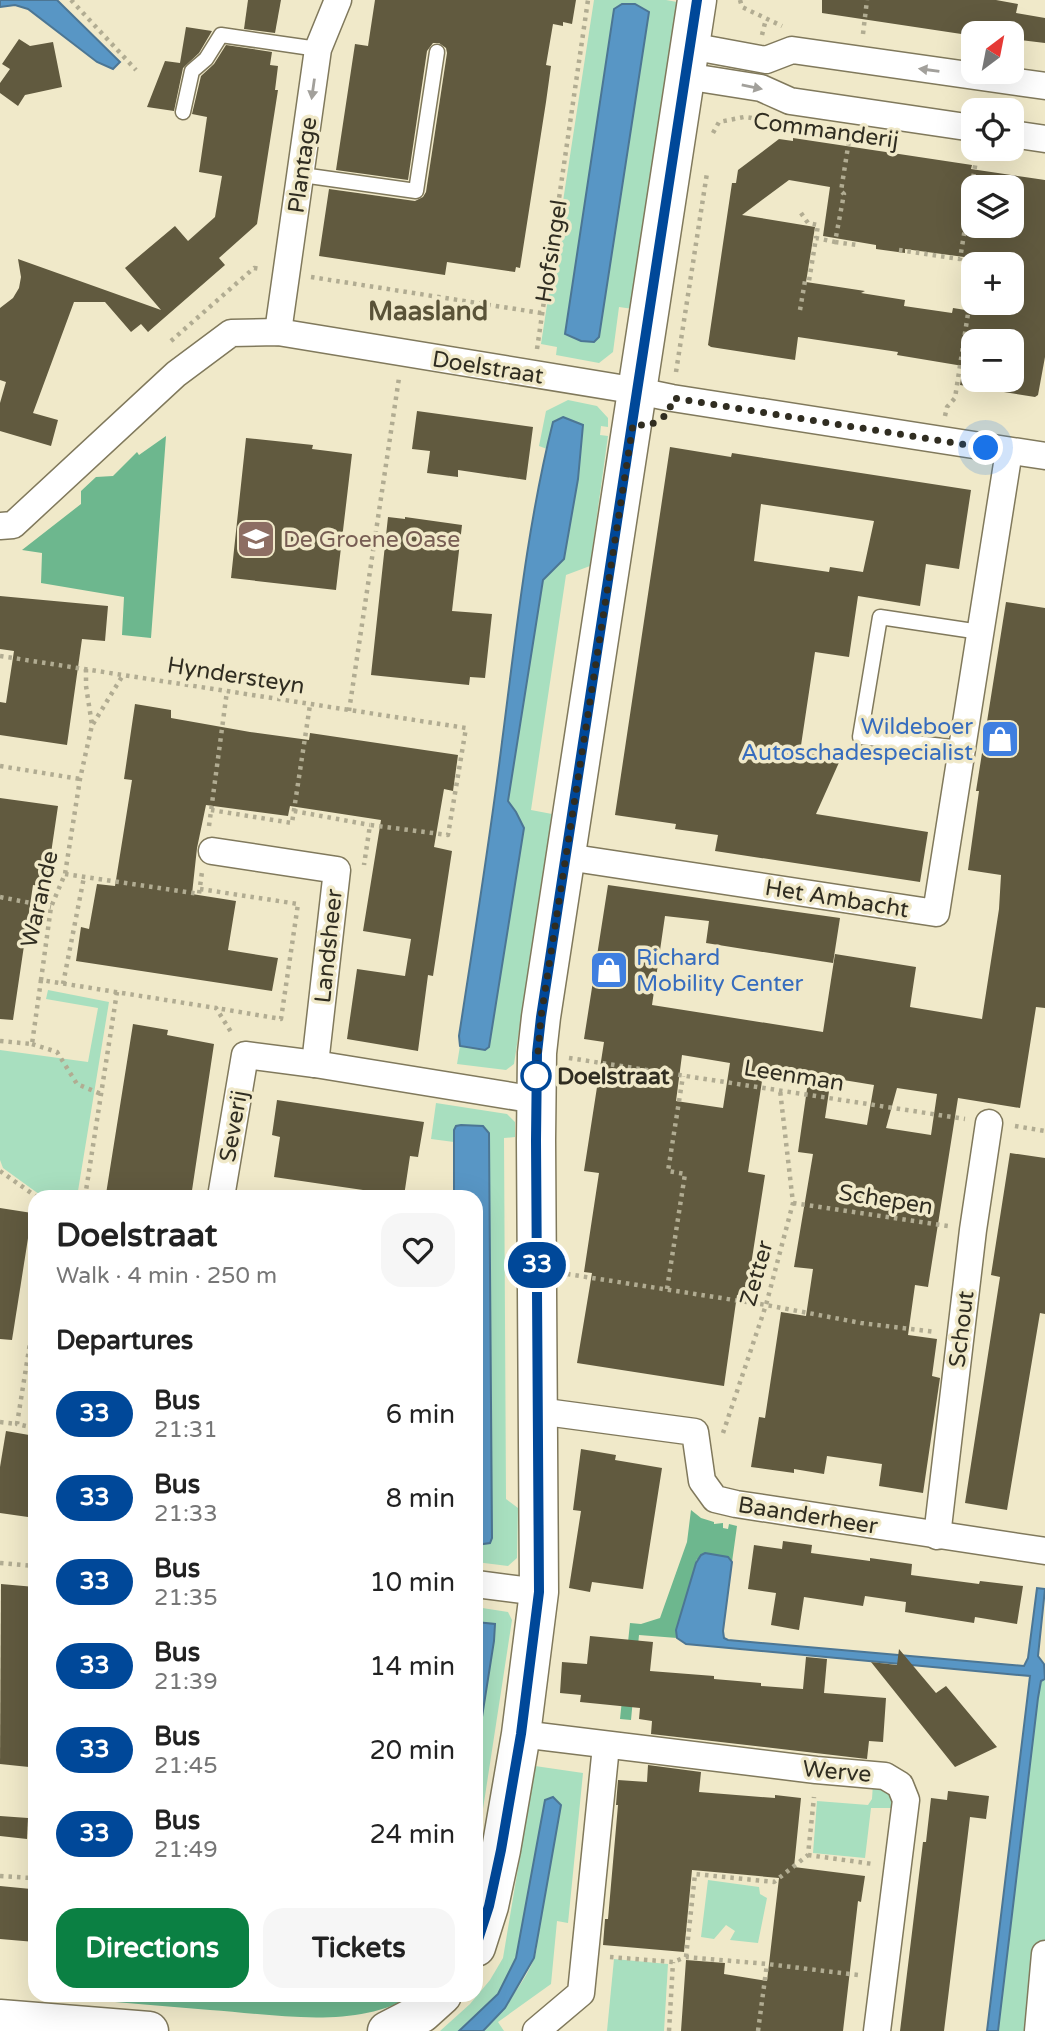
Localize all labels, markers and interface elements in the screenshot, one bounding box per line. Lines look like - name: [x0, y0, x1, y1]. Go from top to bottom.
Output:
- north arrow: [961, 21, 1024, 84]
- map controls: [961, 21, 1024, 392]
- one-way arrow: [918, 64, 940, 75]
- one-way arrow: [308, 78, 319, 100]
- one-way arrow: [741, 82, 763, 93]
- button: locate: [961, 98, 1024, 161]
- street label: Commanderij: [751, 107, 900, 155]
- street label: Plantage: [282, 115, 324, 215]
- button: layers: [961, 175, 1024, 238]
- street label: Hofsingel: [530, 198, 574, 305]
- button: +: [961, 252, 1024, 315]
- district label: Maasland: [368, 296, 488, 327]
- button: −: [961, 329, 1024, 392]
- street label: Doelstraat: [430, 345, 546, 391]
- your location: [968, 430, 1003, 465]
- school or university icon: De Groene Oase: [235, 518, 277, 560]
- place label: De Groene Oase: [283, 526, 460, 554]
- street label: Hyndersteyn: [165, 651, 307, 701]
- place label: Wildeboer Autoschadespecialist: [741, 713, 973, 767]
- shop icon: Wildeboer Autoschadespecialist: [979, 718, 1021, 760]
- street label: Warande: [15, 848, 65, 950]
- street label: Het Ambacht: [763, 874, 911, 924]
- street label: Landsheer: [309, 887, 349, 1005]
- place label: Richard Mobility Center: [636, 944, 804, 998]
- shop icon: Richard Mobility Center: [588, 949, 630, 991]
- street label: Leenman: [742, 1054, 846, 1098]
- marker: Doelstraat: [521, 1061, 551, 1091]
- place label: Doelstraat: [557, 1063, 670, 1091]
- street label: Severij: [214, 1088, 254, 1164]
- street label: Schepen: [837, 1179, 935, 1221]
- button: heart: [381, 1213, 455, 1287]
- text: Doelstraat: [56, 1216, 217, 1255]
- street label: Zetter: [734, 1237, 780, 1309]
- line badge: 33: [505, 1242, 568, 1288]
- text: 33: [522, 1250, 552, 1279]
- text: Walk · 4 min · 250 m: [56, 1262, 277, 1290]
- street label: Schout: [943, 1289, 981, 1369]
- text: Departures: [56, 1325, 193, 1356]
- text: Bus: [154, 1385, 200, 1416]
- text: 33: [79, 1399, 110, 1428]
- text: 6 min: [386, 1399, 455, 1430]
- text: 21:31: [154, 1416, 218, 1444]
- text: Bus: [154, 1469, 200, 1500]
- text: 33: [79, 1483, 110, 1512]
- text: 8 min: [386, 1483, 455, 1514]
- street label: Baanderheer: [736, 1491, 880, 1541]
- text: 21:33: [154, 1500, 218, 1528]
- text: Bus: [154, 1553, 200, 1584]
- text: 33: [79, 1567, 110, 1596]
- text: 10 min: [369, 1567, 455, 1598]
- text: 21:35: [154, 1584, 218, 1612]
- text: Bus: [154, 1637, 200, 1668]
- text: 33: [79, 1651, 110, 1680]
- text: 14 min: [369, 1651, 455, 1682]
- text: 21:39: [154, 1668, 218, 1696]
- text: Bus: [154, 1721, 200, 1752]
- text: 33: [79, 1735, 110, 1764]
- text: 20 min: [369, 1735, 455, 1766]
- text: 21:45: [154, 1752, 218, 1780]
- street label: Werve: [801, 1755, 873, 1789]
- text: Bus: [154, 1805, 200, 1836]
- text: 33: [79, 1819, 110, 1848]
- text: 24 min: [369, 1819, 455, 1850]
- text: 21:49: [154, 1836, 218, 1864]
- button: Directions: [56, 1908, 249, 1988]
- button: Tickets: [263, 1908, 455, 1988]

